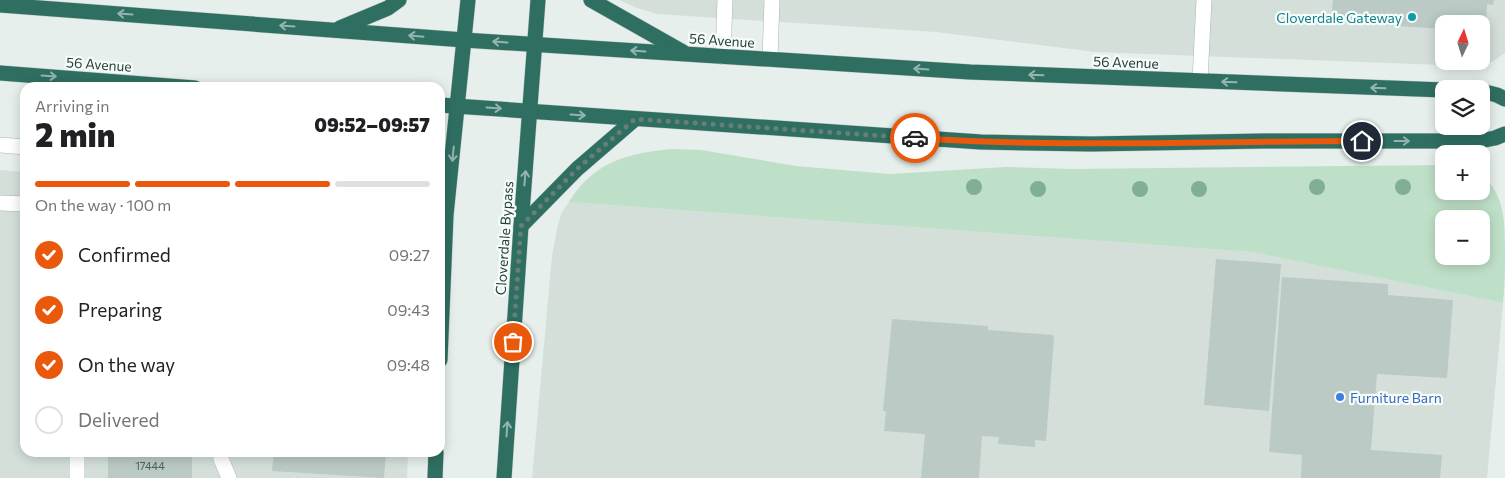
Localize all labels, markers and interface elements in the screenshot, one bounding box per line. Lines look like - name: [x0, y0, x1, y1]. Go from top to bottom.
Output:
- one-way arrow: [117, 9, 133, 19]
- place label: Cloverdale Gateway: [1276, 9, 1402, 26]
- marker: Cloverdale Gateway: [1406, 11, 1418, 23]
- north arrow: [1435, 15, 1490, 70]
- map controls: [1435, 15, 1490, 265]
- one-way arrow: [279, 21, 295, 30]
- street label: 56 Avenue: [689, 29, 755, 51]
- one-way arrow: [408, 31, 424, 41]
- one-way arrow: [492, 38, 508, 47]
- one-way arrow: [630, 46, 646, 55]
- street label: 56 Avenue: [1093, 52, 1159, 72]
- street label: 56 Avenue: [66, 53, 132, 75]
- one-way arrow: [914, 64, 930, 73]
- one-way arrow: [1028, 70, 1044, 79]
- one-way arrow: [40, 72, 56, 81]
- one-way arrow: [1221, 78, 1237, 87]
- button: layers: [1435, 80, 1490, 135]
- one-way arrow: [1370, 83, 1386, 92]
- text: Arriving in: [35, 96, 109, 115]
- one-way arrow: [485, 104, 501, 113]
- one-way arrow: [570, 110, 586, 119]
- text: 09:52–09:57: [314, 113, 430, 136]
- courier: [890, 113, 940, 163]
- text: 2 min: [35, 114, 115, 154]
- pin: [1341, 120, 1383, 162]
- icon: car: [901, 124, 929, 152]
- icon: home: [1348, 127, 1376, 155]
- one-way arrow: [1394, 136, 1410, 146]
- button: +: [1435, 145, 1490, 200]
- one-way arrow: [448, 146, 458, 162]
- one-way arrow: [520, 170, 530, 186]
- street label: Cloverdale Bypass: [492, 180, 516, 296]
- text: On the way · 100 m: [35, 195, 171, 214]
- button: −: [1435, 210, 1490, 265]
- icon: check: [35, 241, 63, 269]
- text: Confirmed: [78, 243, 171, 266]
- text: 09:27: [389, 245, 430, 264]
- icon: check: [35, 296, 63, 324]
- text: Preparing: [78, 298, 162, 321]
- text: 09:43: [387, 300, 430, 319]
- pin: [492, 321, 534, 363]
- icon: bag: [499, 328, 527, 356]
- icon: check: [35, 351, 63, 379]
- text: On the way: [78, 353, 175, 376]
- text: 09:48: [387, 355, 430, 374]
- place label: Furniture Barn: [1350, 389, 1442, 406]
- marker: Furniture Barn: [1334, 391, 1346, 403]
- text: Delivered: [78, 408, 159, 431]
- one-way arrow: [503, 422, 512, 438]
- house number: 17444: [135, 459, 165, 472]

